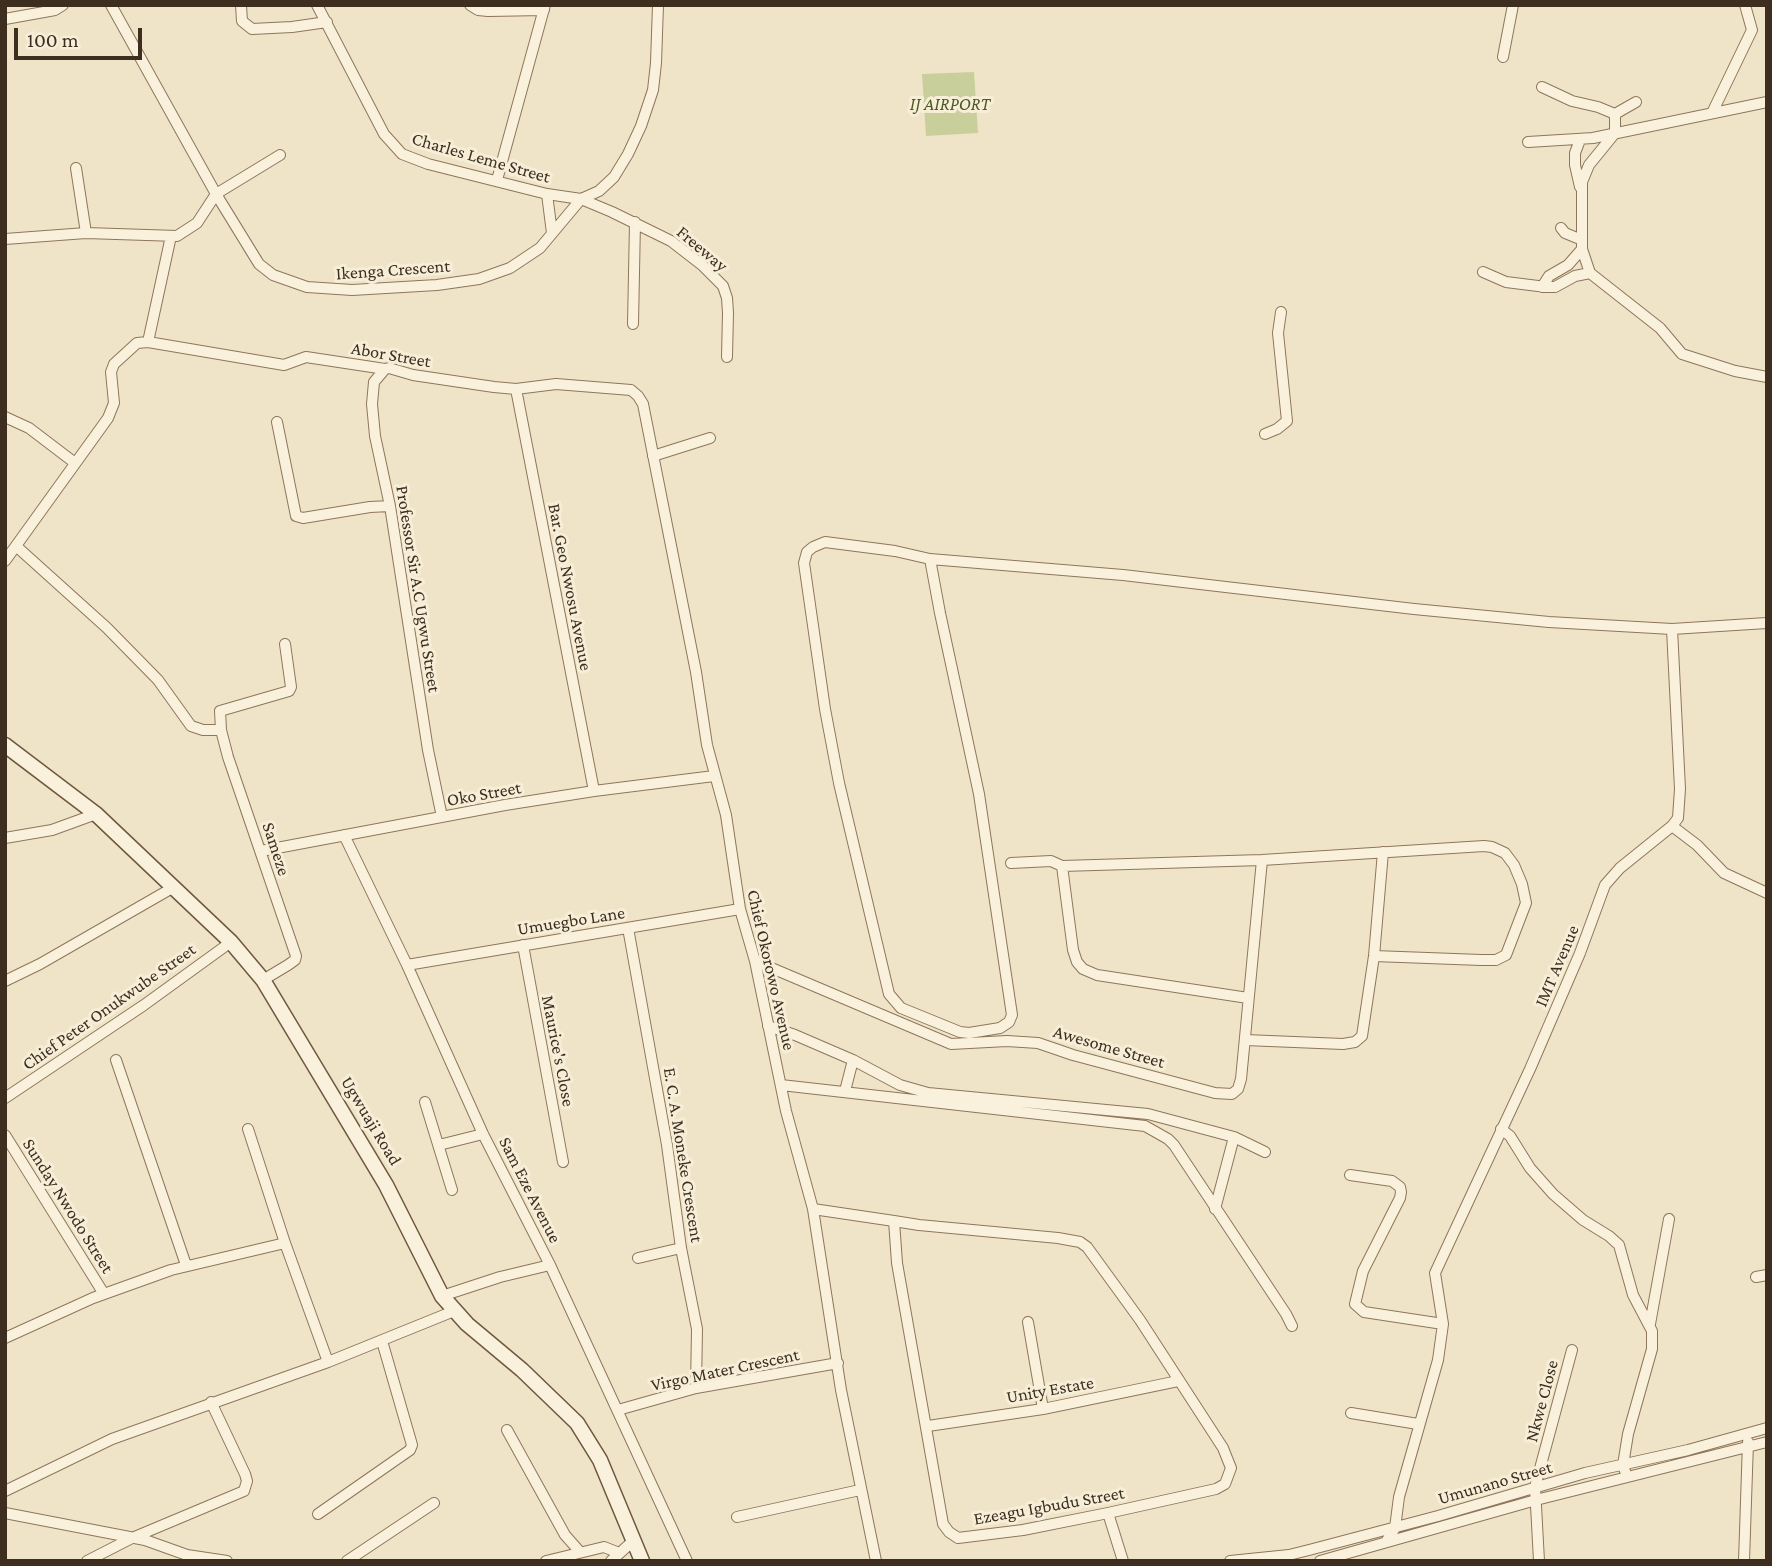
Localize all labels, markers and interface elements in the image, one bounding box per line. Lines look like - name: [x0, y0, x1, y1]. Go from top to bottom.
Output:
- scale bar: [18, 14, 145, 58]
- text: 100 m: [27, 28, 79, 52]
- park label: IJ AIRPORT: [910, 93, 990, 115]
- street label: Charles Leme Street: [409, 128, 553, 188]
- street label: Freeway: [672, 221, 732, 277]
- street label: Ikenga Crescent: [335, 255, 451, 285]
- street label: Abor Street: [350, 337, 432, 373]
- street label: Professor Sir A.C Ugwu Street: [391, 484, 445, 694]
- street label: Bar. Geo Nwosu Avenue: [543, 502, 597, 672]
- street label: Oko Street: [445, 777, 523, 811]
- street label: Sameze: [257, 820, 295, 878]
- street label: Chief Okorowo Avenue: [742, 887, 800, 1053]
- street label: Umuegbo Lane: [516, 902, 626, 940]
- street label: IMT Avenue: [1530, 922, 1584, 1010]
- street label: Chief Peter Onukwube Street: [18, 939, 200, 1075]
- street label: Maurice's Close: [537, 993, 579, 1109]
- street label: Awesome Street: [1051, 1021, 1167, 1073]
- street label: E. C. A. Moneke Crescent: [658, 1066, 708, 1244]
- street label: Ugwuaji Road: [336, 1073, 406, 1169]
- street label: Sam Eze Avenue: [494, 1133, 566, 1247]
- street label: Sunday Nwodo Street: [18, 1135, 118, 1277]
- street label: Virgo Mater Crescent: [649, 1344, 801, 1396]
- street label: Nkwe Close: [1521, 1358, 1563, 1444]
- street label: Unity Estate: [1005, 1372, 1095, 1408]
- street label: Umunano Street: [1435, 1456, 1555, 1510]
- street label: Ezeagu Igbudu Street: [972, 1482, 1126, 1530]

